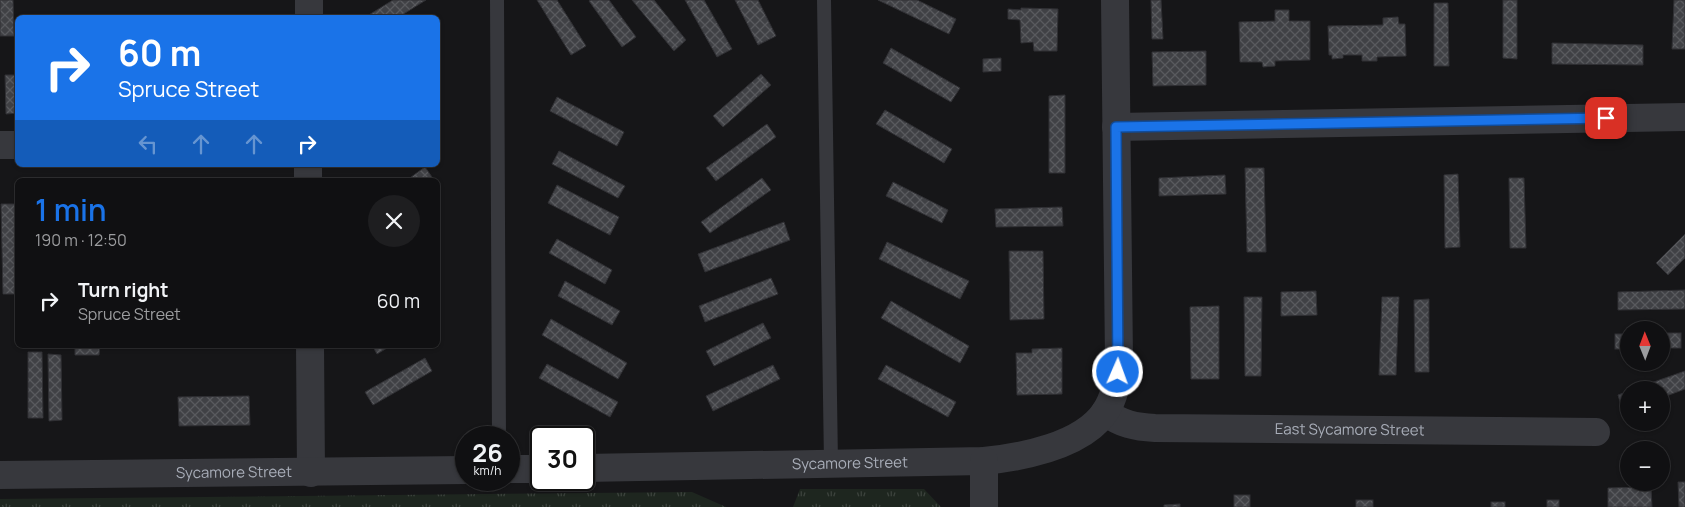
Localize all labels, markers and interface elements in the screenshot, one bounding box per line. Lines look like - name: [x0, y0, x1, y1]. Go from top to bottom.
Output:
- text: 60 m: [118, 29, 201, 77]
- icon: right: [35, 35, 100, 100]
- text: Spruce Street: [118, 74, 259, 104]
- pin: [1585, 97, 1627, 139]
- icon: arrive: [1592, 104, 1620, 132]
- icon: left: [134, 130, 162, 158]
- icon: ahead: [187, 130, 215, 158]
- icon: ahead: [240, 130, 268, 158]
- icon: right: [293, 130, 321, 158]
- text: 1 min: [35, 189, 107, 230]
- button: close: [368, 195, 420, 247]
- text: 190 m · 12:50: [35, 229, 127, 251]
- text: Turn right: [78, 277, 168, 303]
- icon: right: [35, 287, 63, 315]
- text: 60 m: [377, 288, 420, 314]
- text: Spruce Street: [78, 303, 181, 325]
- north arrow: [1620, 321, 1670, 371]
- map controls: [1620, 321, 1670, 491]
- position arrow: [1091, 345, 1143, 397]
- button: +: [1620, 381, 1670, 431]
- street label: East Sycamore Street: [1275, 418, 1425, 440]
- speed limit sign: 30: [530, 426, 595, 491]
- text: 26: [472, 435, 503, 470]
- button: −: [1620, 441, 1670, 491]
- street label: Sycamore Street: [792, 451, 908, 474]
- street label: Sycamore Street: [176, 461, 292, 483]
- text: km/h: [474, 462, 501, 479]

